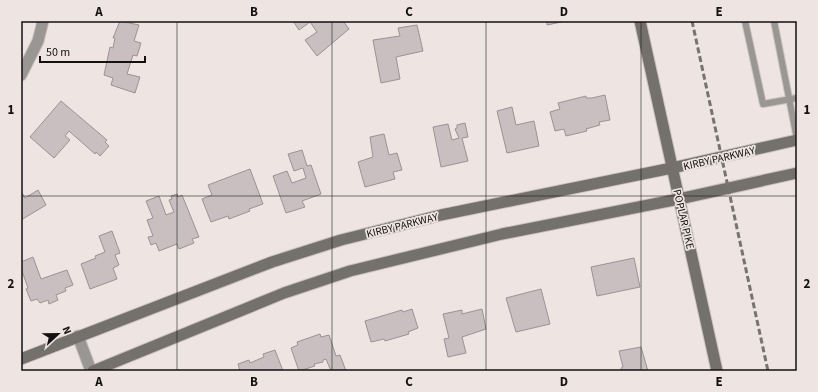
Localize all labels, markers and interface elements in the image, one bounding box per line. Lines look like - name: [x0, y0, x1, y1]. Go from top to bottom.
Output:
- text: A: [94, 3, 103, 21]
- text: B: [250, 3, 258, 21]
- text: C: [405, 3, 413, 21]
- text: D: [560, 3, 568, 21]
- text: E: [715, 3, 723, 21]
- scale bar: [40, 38, 145, 64]
- text: 50 m: [46, 44, 70, 61]
- text: 1: [8, 101, 15, 119]
- text: 1: [804, 101, 811, 119]
- street label: KIRBY PARKWAY: [682, 143, 757, 174]
- street label: POPLAR PIKE: [669, 188, 698, 251]
- street label: KIRBY PARKWAY: [365, 209, 440, 242]
- text: 2: [8, 275, 15, 293]
- text: 2: [804, 275, 811, 293]
- north arrow: [38, 314, 78, 354]
- text: N: [58, 324, 75, 337]
- text: A: [94, 373, 103, 391]
- text: B: [250, 373, 258, 391]
- text: C: [405, 373, 413, 391]
- text: D: [560, 373, 568, 391]
- text: E: [715, 373, 723, 391]

